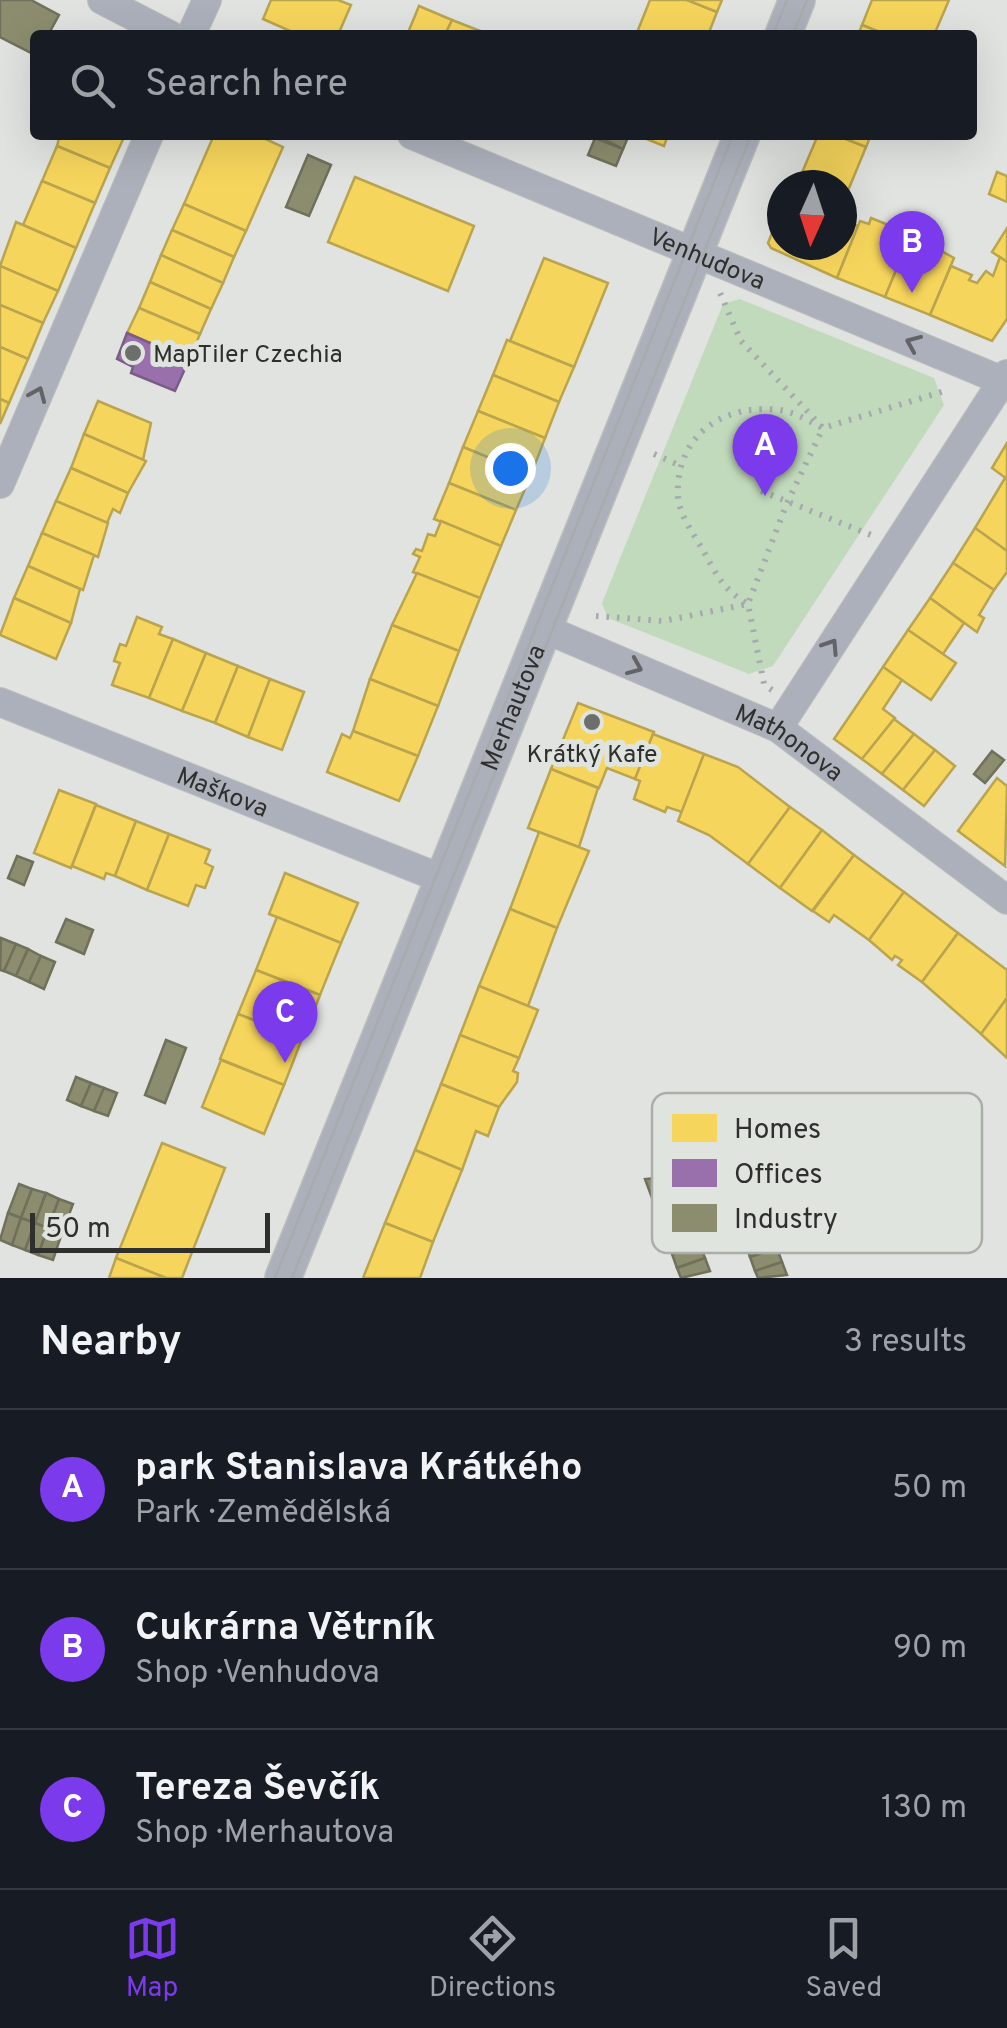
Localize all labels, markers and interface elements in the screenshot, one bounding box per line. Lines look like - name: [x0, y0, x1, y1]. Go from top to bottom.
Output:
- search box: [30, 30, 977, 140]
- icon: search: [65, 58, 120, 113]
- text: Search here: [145, 61, 348, 110]
- north arrow: [767, 170, 857, 260]
- pin: B: [880, 210, 944, 293]
- street label: Venhudova: [643, 222, 769, 299]
- one-way arrow: [905, 335, 923, 355]
- place label: MapTiler Czechia: [153, 340, 343, 372]
- marker: MapTiler Czechia: [122, 342, 144, 364]
- one-way arrow: [26, 386, 46, 404]
- pin: A: [732, 414, 798, 496]
- your location: [485, 443, 536, 494]
- one-way arrow: [818, 638, 837, 656]
- street label: Merhautova: [475, 641, 555, 776]
- one-way arrow: [625, 655, 643, 675]
- street label: Mathonova: [729, 699, 848, 790]
- marker: Krátký Kafe: [581, 711, 603, 733]
- place label: Krátký Kafe: [527, 740, 657, 772]
- street label: Maškova: [171, 761, 272, 827]
- pin: C: [252, 980, 318, 1063]
- legend: [652, 1093, 982, 1253]
- text: Homes: [734, 1113, 821, 1149]
- text: Offices: [734, 1158, 823, 1194]
- text: Industry: [734, 1203, 838, 1239]
- scale bar: [30, 1208, 270, 1252]
- text: 50 m: [45, 1212, 111, 1248]
- text: Nearby: [40, 1317, 182, 1370]
- text: 3 results: [844, 1323, 967, 1363]
- text: park Stanislava Krátkého: [135, 1445, 583, 1494]
- text: A: [61, 1469, 84, 1509]
- text: 50 m: [892, 1469, 967, 1509]
- text: Park · Zemědělská: [135, 1494, 391, 1534]
- text: Cukrárna Větrník: [135, 1605, 435, 1654]
- text: B: [61, 1629, 84, 1669]
- text: 90 m: [893, 1629, 967, 1669]
- text: Shop · Venhudova: [135, 1654, 380, 1694]
- text: Tereza Ševčík: [135, 1765, 380, 1814]
- text: C: [62, 1789, 83, 1829]
- text: 130 m: [881, 1789, 967, 1829]
- text: Shop · Merhautova: [135, 1814, 394, 1854]
- tab: Map: [125, 1911, 180, 2007]
- tab: Directions: [429, 1911, 556, 2007]
- tab: Saved: [805, 1911, 882, 2007]

